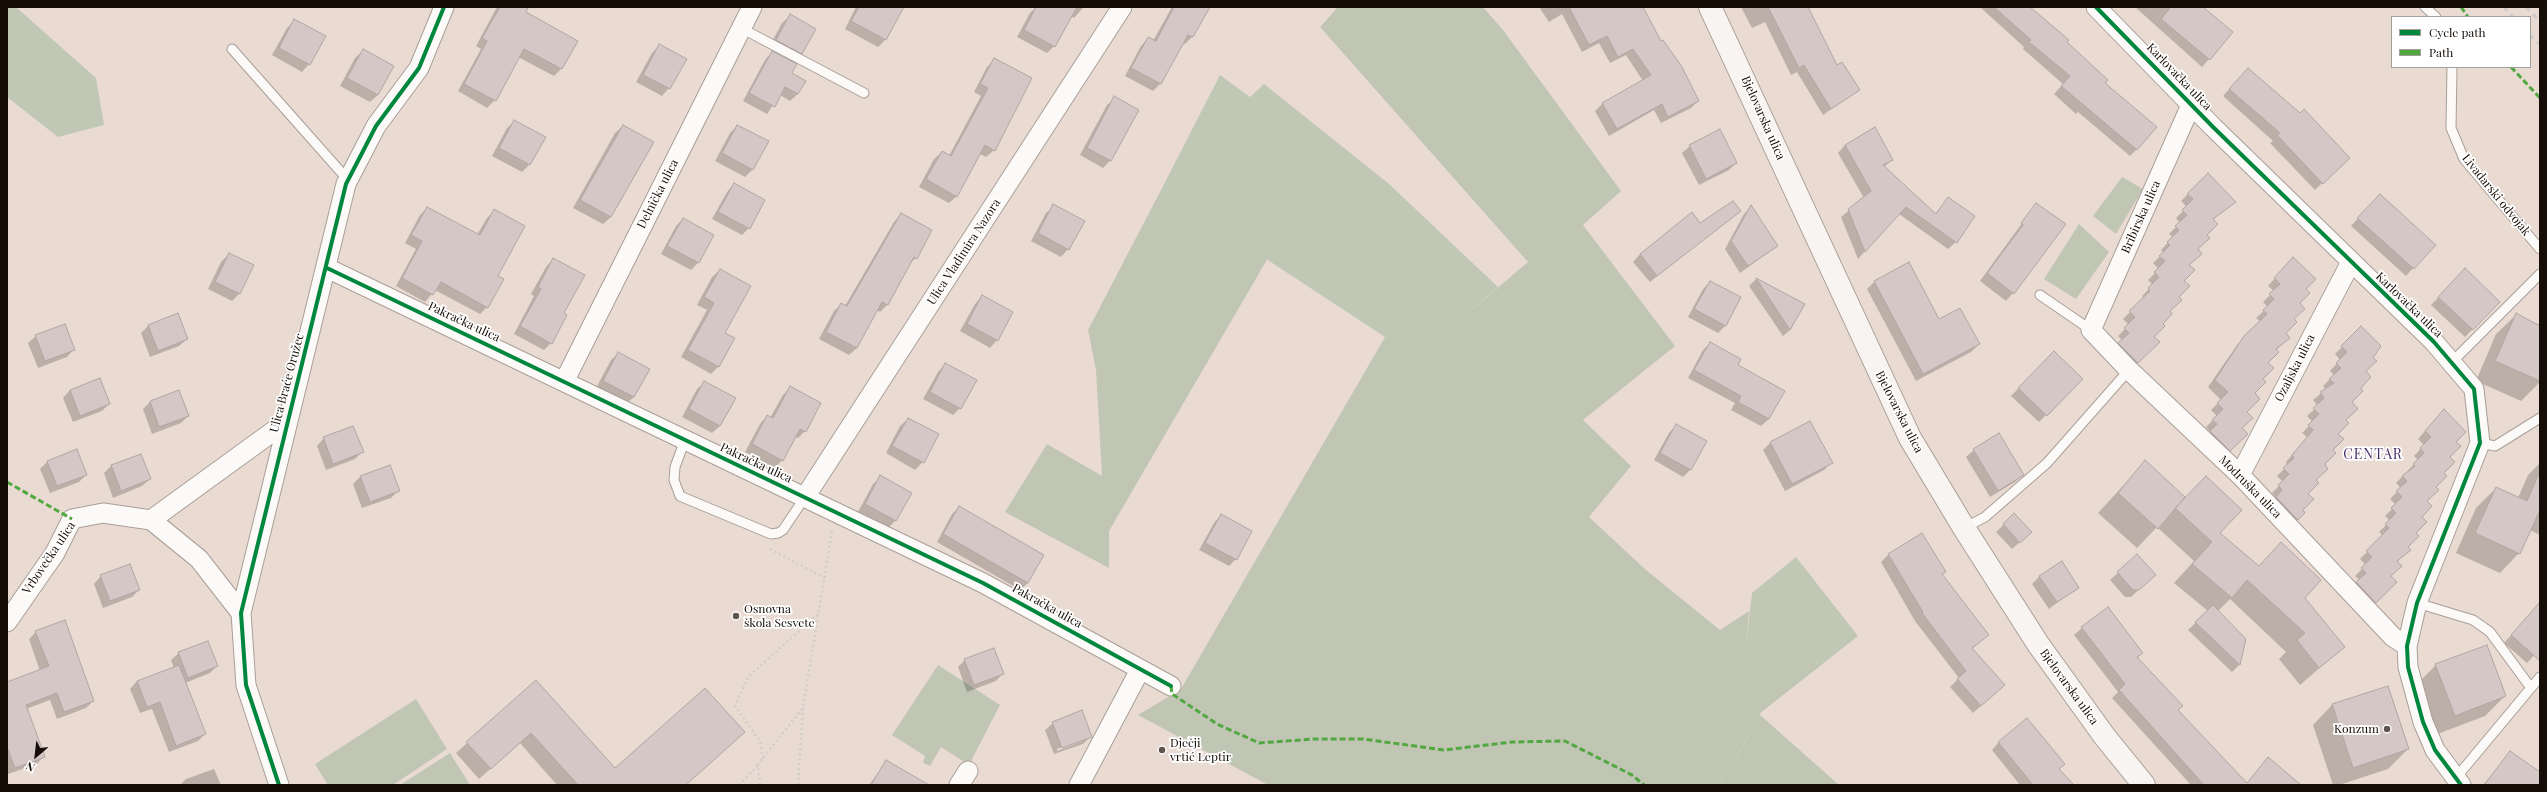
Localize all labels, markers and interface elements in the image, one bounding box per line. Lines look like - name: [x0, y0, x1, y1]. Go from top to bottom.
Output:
- legend: [2391, 16, 2531, 68]
- text: Cycle path: [2429, 24, 2486, 40]
- street label: Karlovačka ulica: [2143, 41, 2215, 113]
- text: Path: [2429, 44, 2453, 60]
- street label: Bjelovarska ulica: [1738, 74, 1788, 162]
- street label: Livadarski odvojak: [2459, 151, 2533, 239]
- street label: Delnička ulica: [634, 157, 682, 231]
- street label: Bribirska ulica: [2118, 178, 2164, 256]
- street label: Ulica Vladimira Nazora: [924, 196, 1004, 308]
- street label: Karlovačka ulica: [2373, 269, 2445, 341]
- street label: Pakračka ulica: [426, 299, 502, 345]
- street label: Ulica Braće Oružec: [267, 332, 307, 434]
- street label: Ozaljska ulica: [2272, 332, 2318, 404]
- street label: Bjelovarska ulica: [1872, 369, 1926, 455]
- street label: Pakračka ulica: [718, 440, 794, 486]
- district label: CENTAR: [2343, 447, 2403, 463]
- street label: Modruška ulica: [2216, 453, 2284, 521]
- street label: Vrbovečka ulica: [19, 519, 79, 597]
- street label: Pakračka ulica: [1009, 581, 1085, 631]
- place label: Osnovna škola Sesvete: [744, 602, 815, 630]
- marker: Osnovna škola Sesvete: [731, 611, 741, 621]
- street label: Bjelovarska ulica: [2037, 646, 2101, 728]
- place label: Konzum: [2334, 722, 2379, 736]
- marker: Konzum: [2382, 724, 2392, 734]
- north arrow: [16, 736, 56, 776]
- place label: Dječji vrtić Leptir: [1170, 736, 1231, 764]
- marker: Dječji vrtić Leptir: [1157, 745, 1167, 755]
- text: N: [23, 759, 37, 776]

